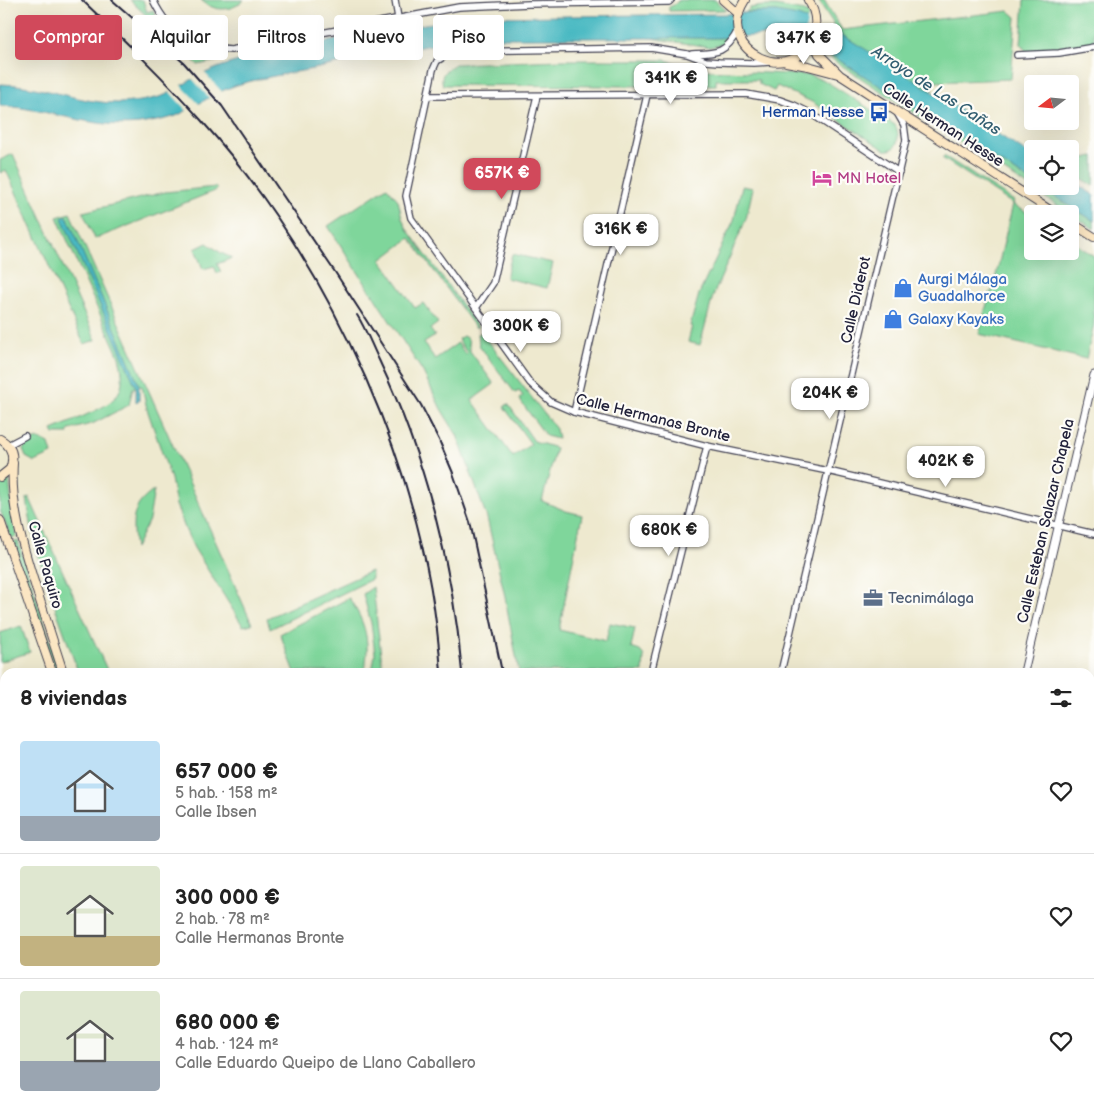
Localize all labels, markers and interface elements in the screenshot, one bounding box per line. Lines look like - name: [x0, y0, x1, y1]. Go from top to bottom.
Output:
- chip: Comprar: [15, 15, 122, 60]
- chip: Alquilar: [132, 15, 228, 60]
- chip: Filtros: [238, 15, 324, 60]
- chip: Nuevo: [334, 15, 423, 60]
- chip: Piso: [433, 15, 504, 60]
- pin: 347K €: [763, 22, 845, 65]
- text: 347K €: [777, 29, 831, 48]
- water label: Arroyo de Las Cañas: [867, 42, 1004, 140]
- pin: 341K €: [630, 62, 712, 105]
- text: 341K €: [645, 69, 697, 88]
- north arrow: [1024, 75, 1079, 130]
- map controls: [1024, 75, 1079, 260]
- street label: Calle Herman Hesse: [879, 79, 1007, 171]
- bus stop icon: Herman Hesse: [868, 101, 890, 123]
- place label: Herman Hesse: [762, 103, 864, 122]
- button: locate: [1024, 140, 1079, 195]
- pin: 657K €: [461, 158, 543, 200]
- text: 657K €: [474, 164, 530, 183]
- hotel icon: MN Hotel: [811, 167, 833, 189]
- place label: MN Hotel: [837, 169, 901, 188]
- button: layers: [1024, 205, 1079, 260]
- pin: 316K €: [580, 214, 662, 256]
- text: 316K €: [594, 220, 648, 239]
- street label: Calle Diderot: [837, 254, 875, 345]
- place label: Aurgi Málaga Guadalhorce: [918, 270, 1007, 306]
- shop icon: Aurgi Málaga Guadalhorce: [892, 277, 914, 299]
- shop icon: Galaxy Kayaks: [882, 308, 904, 330]
- pin: 300K €: [480, 310, 562, 353]
- place label: Galaxy Kayaks: [908, 310, 1005, 329]
- text: 300K €: [493, 317, 549, 336]
- pin: 204K €: [789, 378, 871, 420]
- text: 204K €: [802, 384, 858, 403]
- street label: Calle Hermanas Bronte: [574, 390, 732, 446]
- street label: Calle Esteban Salazar Chapela: [1013, 417, 1079, 625]
- pin: 402K €: [905, 446, 987, 488]
- text: 402K €: [918, 452, 974, 471]
- pin: 680K €: [628, 514, 710, 557]
- street label: Calle Paquiro: [23, 519, 67, 611]
- text: 680K €: [641, 521, 697, 540]
- office icon: Tecnimálaga: [862, 587, 884, 609]
- place label: Tecnimálaga: [888, 589, 974, 608]
- icon: filters: [1047, 684, 1075, 712]
- text: 8 viviendas: [20, 686, 127, 711]
- text: 657 000 €: [175, 759, 278, 784]
- icon: home: [60, 761, 120, 821]
- icon: heart: [1047, 777, 1075, 805]
- text: 5 hab. · 158 m²: [175, 784, 278, 803]
- text: Calle Ibsen: [175, 803, 257, 822]
- text: 300 000 €: [175, 885, 280, 910]
- icon: home: [60, 886, 120, 946]
- icon: heart: [1047, 902, 1075, 930]
- text: 2 hab. · 78 m²: [175, 910, 270, 929]
- text: Calle Hermanas Bronte: [175, 929, 344, 948]
- text: 680 000 €: [175, 1010, 280, 1035]
- icon: home: [60, 1011, 120, 1071]
- icon: heart: [1047, 1027, 1075, 1055]
- text: 4 hab. · 124 m²: [175, 1035, 279, 1054]
- text: Calle Eduardo Queipo de Llano Caballero: [175, 1054, 476, 1073]

